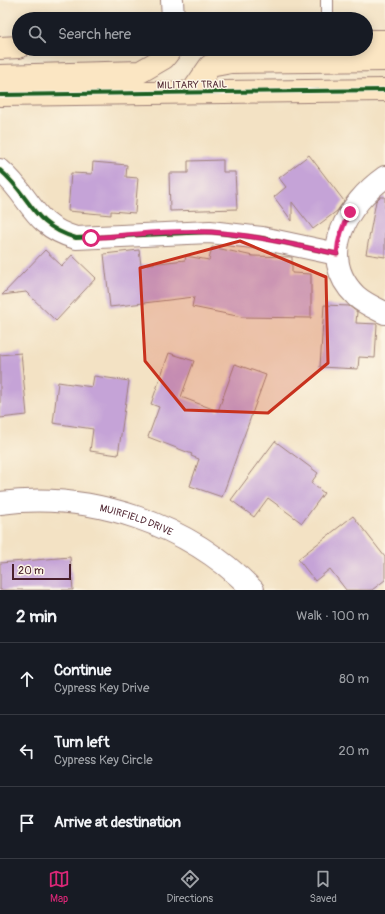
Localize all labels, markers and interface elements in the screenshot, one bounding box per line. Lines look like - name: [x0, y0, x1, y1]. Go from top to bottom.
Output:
- search box: [12, 12, 373, 56]
- icon: search: [26, 23, 48, 45]
- text: Search here: [58, 25, 131, 44]
- street label: MILITARY TRAIL: [157, 78, 228, 92]
- route end: [341, 203, 359, 221]
- route start: [82, 229, 100, 247]
- street label: MUIRFIELD DRIVE: [99, 502, 175, 538]
- scale bar: [12, 562, 71, 581]
- text: 20 m: [18, 564, 44, 577]
- text: 2 min: [16, 606, 57, 627]
- text: Walk · 100 m: [296, 608, 369, 624]
- text: Continue: [54, 661, 112, 680]
- icon: ahead: [16, 668, 38, 690]
- text: 80 m: [339, 671, 369, 687]
- text: Cypress Key Drive: [54, 680, 149, 696]
- text: Turn left: [54, 733, 110, 752]
- icon: left: [16, 740, 38, 762]
- text: 20 m: [338, 743, 369, 759]
- text: Cypress Key Circle: [54, 752, 153, 768]
- icon: arrive: [16, 812, 38, 834]
- text: Arrive at destination: [54, 813, 181, 832]
- tab: Map: [48, 868, 70, 905]
- tab: Directions: [166, 868, 213, 905]
- tab: Saved: [310, 868, 337, 905]

